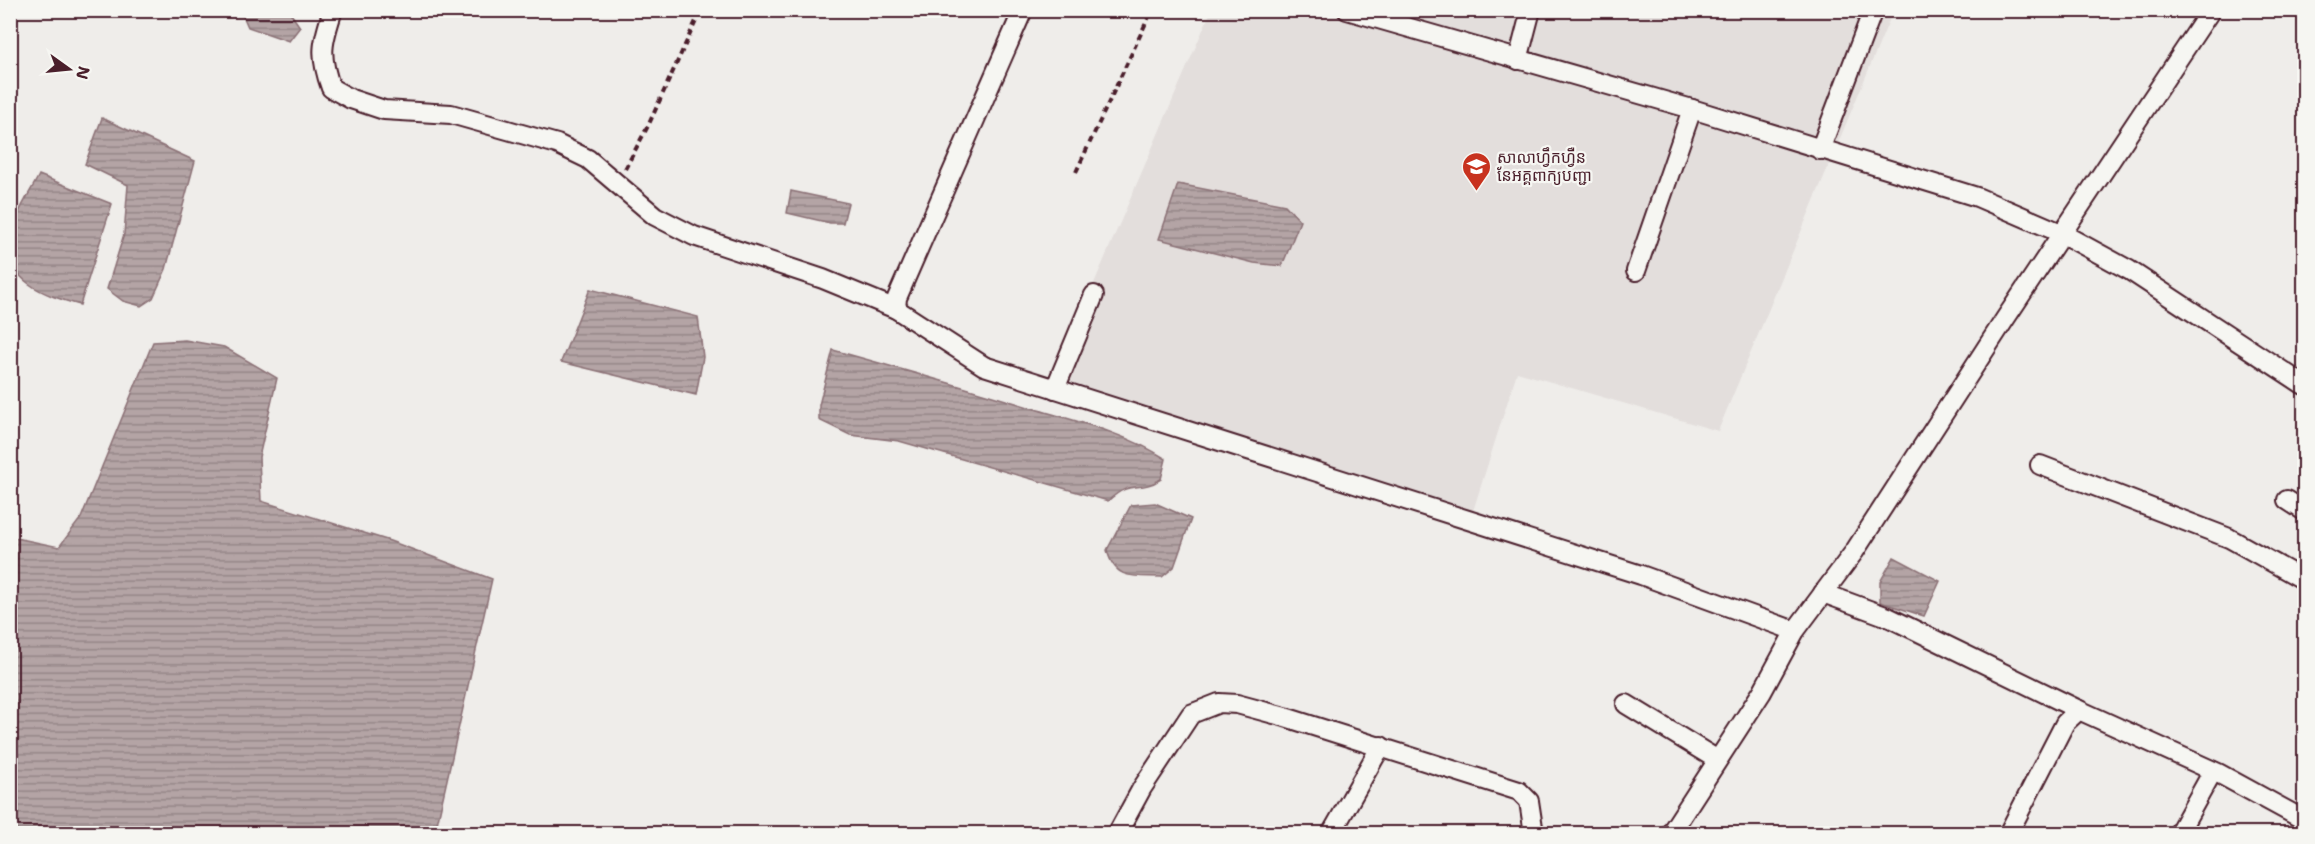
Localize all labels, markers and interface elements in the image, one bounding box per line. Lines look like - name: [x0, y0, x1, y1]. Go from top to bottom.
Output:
- north arrow: [39, 39, 99, 99]
- text: N: [71, 64, 95, 82]
- place label: សាលាហ្វឹកហ្វឺន នែអគ្គពាក្យបញ្ជា: [1497, 147, 1592, 186]
- school or university icon: សាលាហ្វឹកហ្វឺន នែអគ្គពាក្យបញ្ជា: [1460, 150, 1492, 192]

